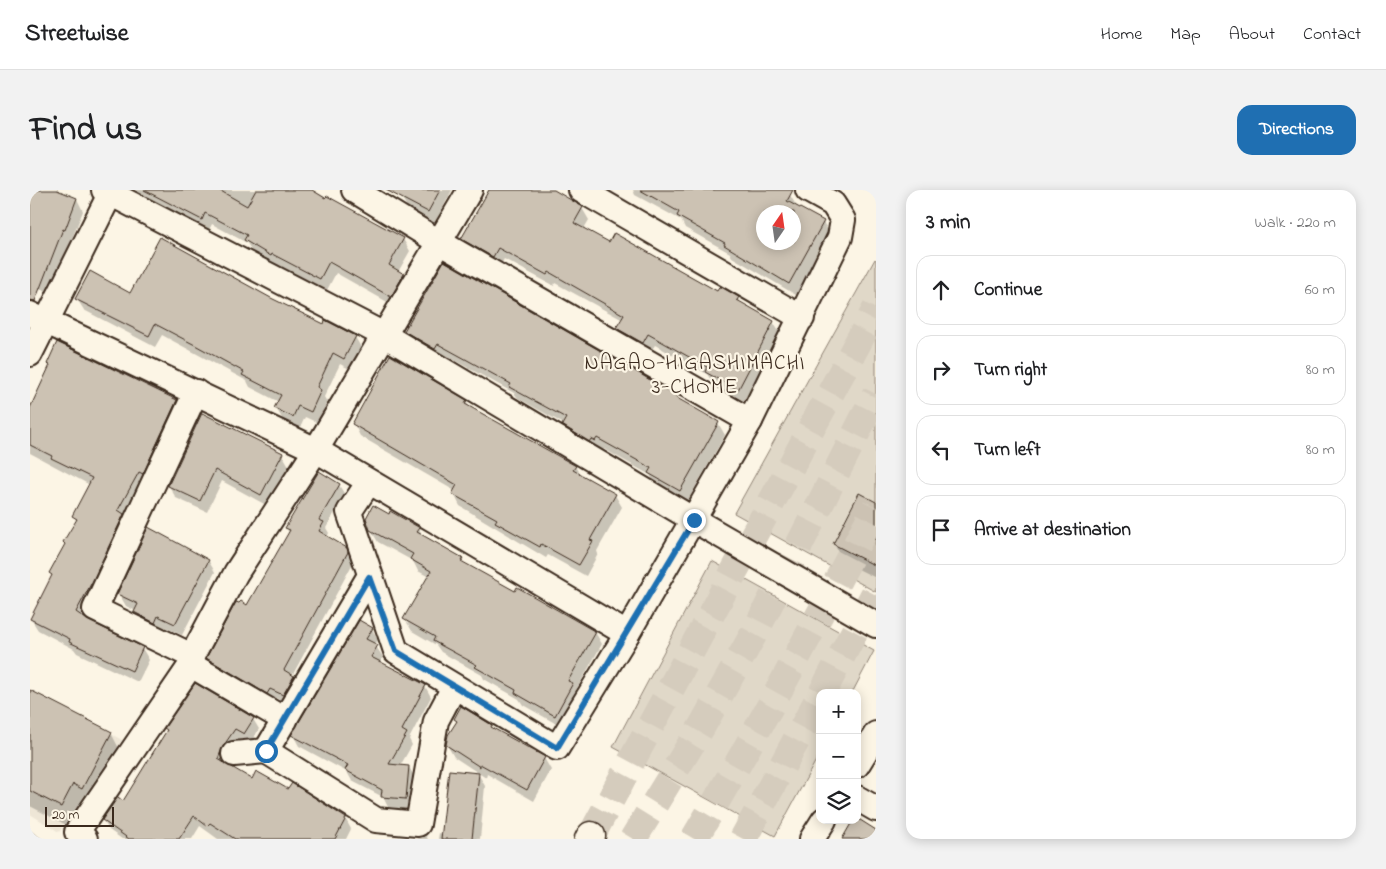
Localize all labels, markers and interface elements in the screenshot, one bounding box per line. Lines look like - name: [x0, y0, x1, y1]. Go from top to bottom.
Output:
- text: Streetwise: [25, 17, 129, 52]
- text: Home: [1101, 22, 1142, 48]
- text: Map: [1170, 22, 1201, 48]
- text: About: [1229, 22, 1275, 48]
- text: Contact: [1303, 22, 1361, 48]
- text: Find us: [30, 105, 142, 156]
- button: Directions: [1237, 105, 1356, 155]
- north arrow: [756, 205, 801, 250]
- text: 3 min: [926, 208, 970, 238]
- text: Walk · 220 m: [1255, 211, 1336, 235]
- icon: ahead: [927, 276, 955, 304]
- text: Continue: [974, 277, 1042, 304]
- text: 60 m: [1305, 278, 1335, 302]
- district label: NAGAO-HIGASHIMACHI 3-CHOME: [584, 349, 806, 403]
- icon: right: [927, 356, 955, 384]
- text: Turn right: [974, 357, 1047, 384]
- text: 80 m: [1306, 358, 1335, 382]
- icon: left: [927, 436, 955, 464]
- text: Turn left: [974, 437, 1041, 464]
- text: 80 m: [1306, 438, 1335, 462]
- route end: [683, 509, 706, 532]
- icon: arrive: [927, 516, 955, 544]
- text: Arrive at destination: [974, 517, 1131, 544]
- map controls: [816, 689, 861, 824]
- button: +: [816, 689, 861, 734]
- button: −: [816, 734, 861, 779]
- route start: [255, 740, 278, 763]
- button: layers: [816, 779, 861, 824]
- scale bar: [45, 804, 114, 827]
- text: 20 m: [52, 805, 79, 826]

